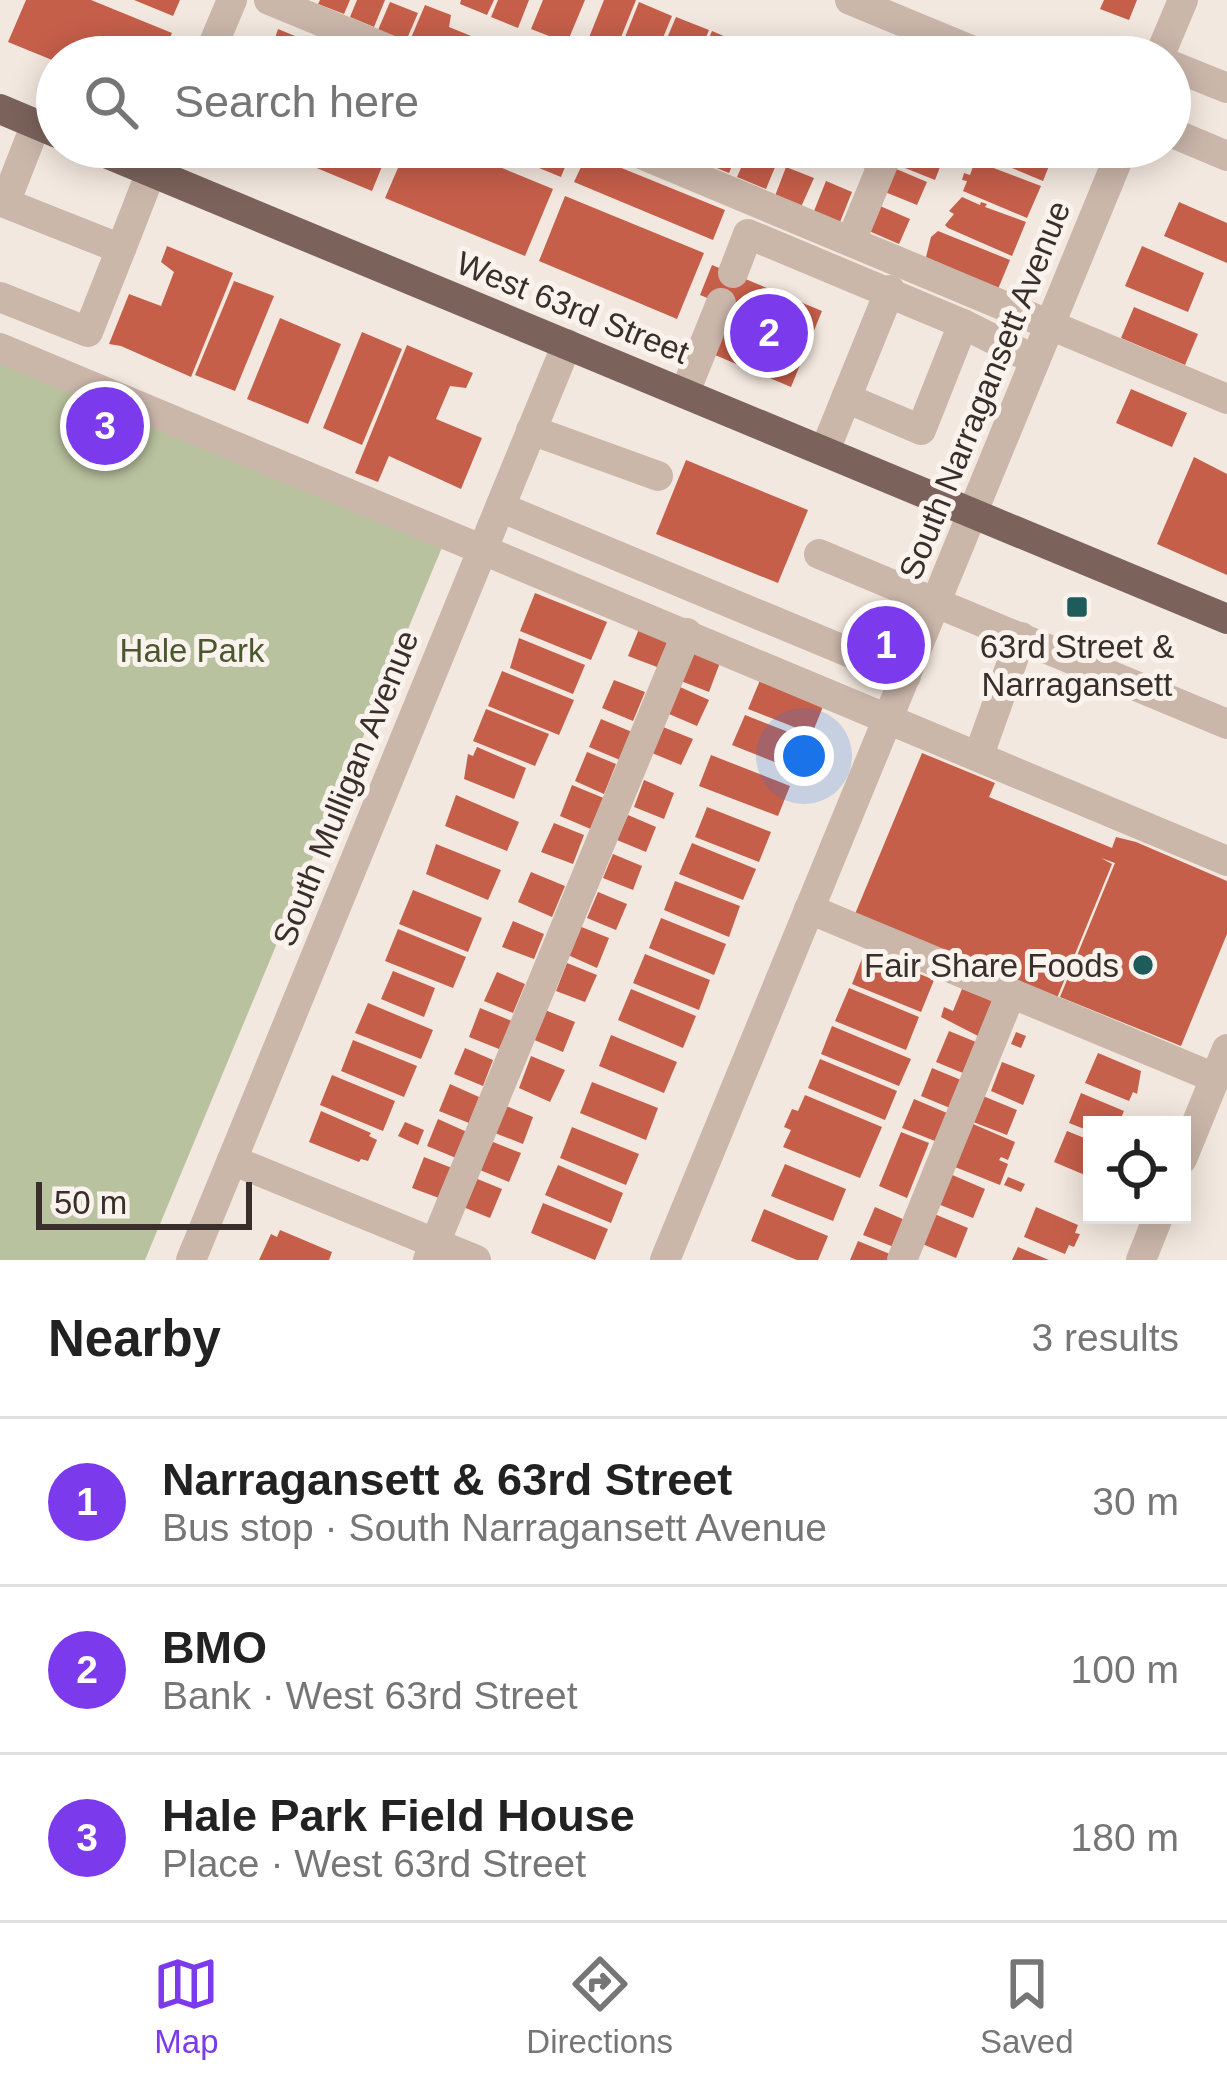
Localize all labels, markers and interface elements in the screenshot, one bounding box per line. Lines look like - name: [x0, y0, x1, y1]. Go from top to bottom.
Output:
- search box: [36, 36, 1191, 168]
- icon: search: [78, 69, 144, 135]
- text: Search here: [174, 76, 419, 127]
- street label: South Narragansett Avenue: [891, 196, 1077, 585]
- street label: West 63rd Street: [451, 244, 694, 371]
- pin: 2: [730, 288, 808, 378]
- pin: 3: [66, 381, 144, 471]
- marker: 63rd Street & Narragansett: [1064, 594, 1090, 620]
- pin: 1: [847, 600, 925, 690]
- street label: South Mulligan Avenue: [265, 625, 426, 951]
- place label: 63rd Street & Narragansett: [980, 628, 1174, 703]
- park label: Hale Park: [120, 632, 265, 669]
- your location: [774, 726, 834, 786]
- place label: Fair Share Foods: [864, 947, 1119, 984]
- marker: Fair Share Foods: [1130, 952, 1156, 978]
- map controls: [1083, 1116, 1191, 1224]
- button: locate: [1083, 1116, 1191, 1224]
- scale bar: [36, 1176, 252, 1229]
- text: 50 m: [54, 1184, 127, 1221]
- text: Nearby: [48, 1310, 221, 1367]
- text: 3 results: [1032, 1316, 1179, 1359]
- text: Narragansett & 63rd Street: [162, 1454, 732, 1505]
- text: 1: [76, 1480, 98, 1523]
- text: 30 m: [1092, 1480, 1179, 1523]
- text: Bus stop · South Narragansett Avenue: [162, 1506, 827, 1549]
- text: BMO: [162, 1622, 267, 1673]
- text: 2: [76, 1648, 98, 1691]
- text: 100 m: [1071, 1648, 1179, 1691]
- text: Bank · West 63rd Street: [162, 1674, 577, 1717]
- text: Hale Park Field House: [162, 1790, 635, 1841]
- text: 3: [76, 1816, 98, 1859]
- text: 180 m: [1071, 1816, 1179, 1859]
- text: Place · West 63rd Street: [162, 1842, 586, 1885]
- tab: Map: [153, 1951, 219, 2061]
- tab: Directions: [526, 1951, 673, 2061]
- tab: Saved: [980, 1951, 1074, 2061]

